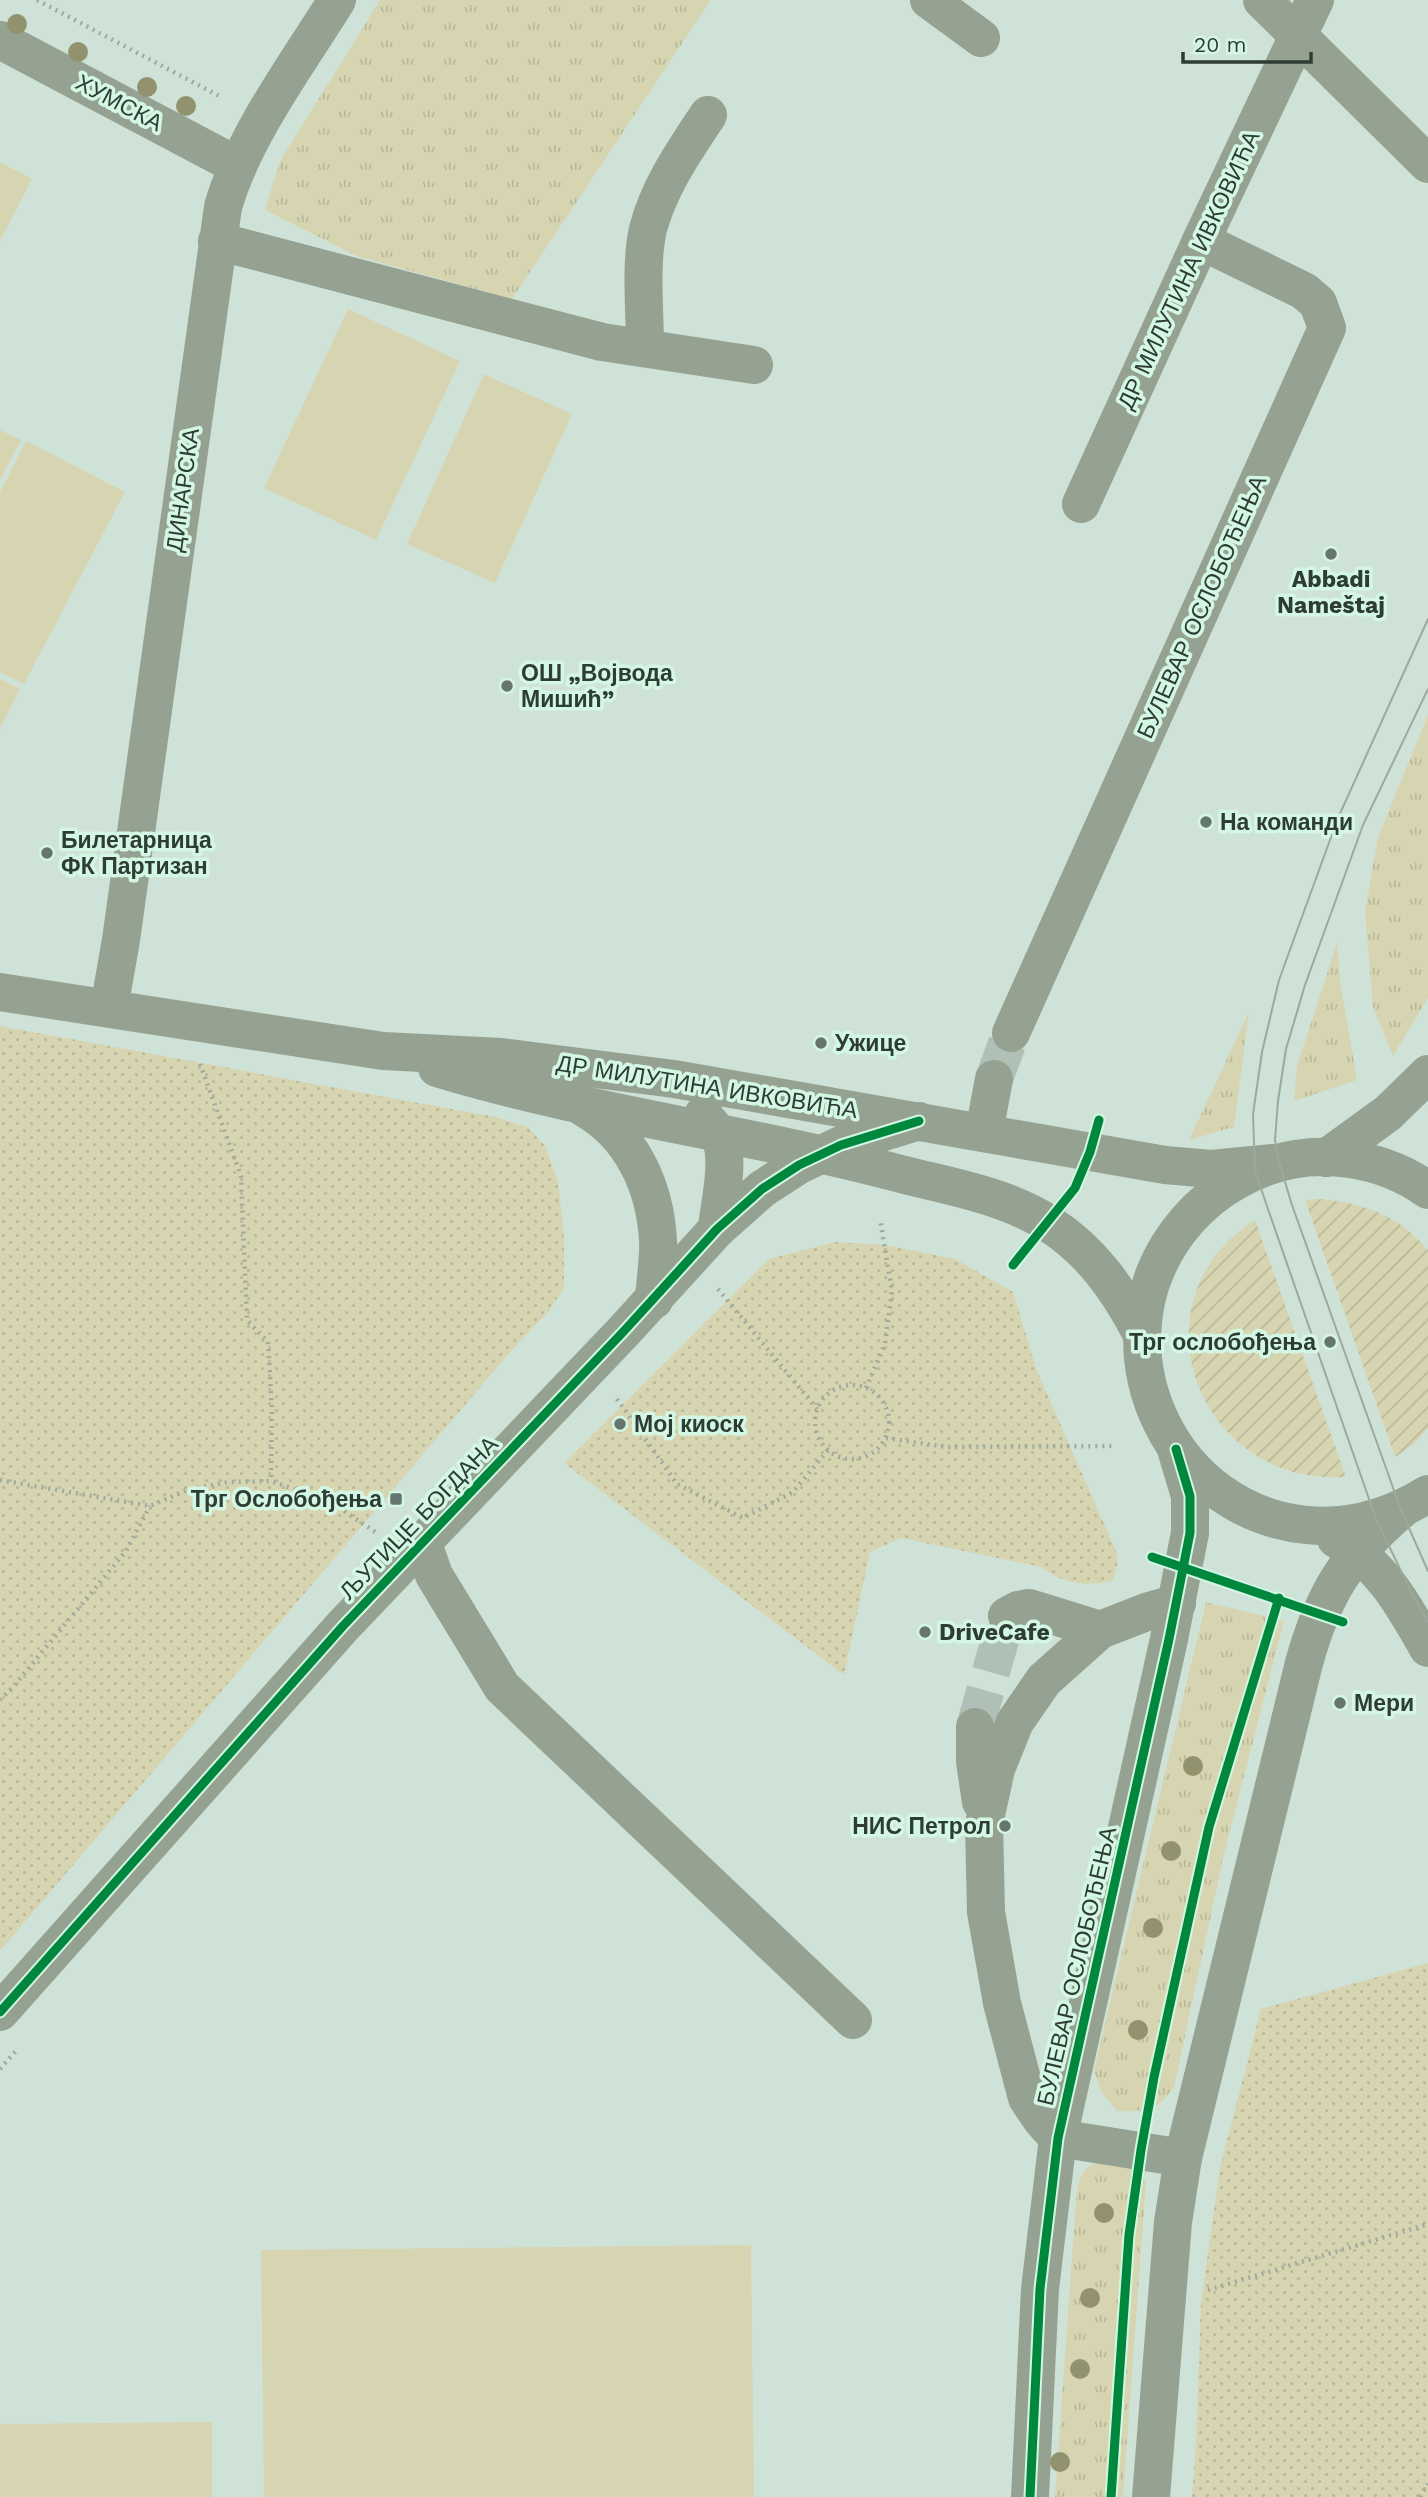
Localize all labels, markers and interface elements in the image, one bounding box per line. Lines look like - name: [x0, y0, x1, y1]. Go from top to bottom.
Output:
- scale bar: [1183, 21, 1311, 65]
- text: 20 m: [1194, 32, 1246, 57]
- street label: ХУМСКА: [71, 69, 168, 137]
- street label: ДР МИЛУТИНА ИВКОВИЋА: [1112, 126, 1266, 414]
- street label: ДИНАРСКА: [161, 426, 205, 554]
- street label: БУЛЕВАР ОСЛОБОЂЕЊА: [1132, 471, 1273, 743]
- marker: Abbadi Nameštaj: [1323, 546, 1339, 562]
- place label: Abbadi Nameštaj: [1277, 566, 1385, 619]
- place label: ОШ „Војвода Мишић”: [521, 660, 673, 713]
- marker: ОШ „Војвода Мишић”: [499, 678, 515, 694]
- place label: На команди: [1220, 809, 1353, 836]
- marker: На команди: [1198, 814, 1214, 830]
- place label: Билетарница ФК Партизан: [61, 827, 212, 880]
- marker: Билетарница ФК Партизан: [39, 845, 55, 861]
- place label: Ужице: [835, 1030, 906, 1057]
- marker: Ужице: [813, 1035, 829, 1051]
- street label: ДР МИЛУТИНА ИВКОВИЋА: [555, 1050, 860, 1124]
- place label: Трг ослобођења: [1129, 1329, 1316, 1356]
- marker: Трг ослобођења: [1322, 1334, 1338, 1350]
- place label: Мој киоск: [634, 1411, 744, 1438]
- marker: Мој киоск: [612, 1416, 628, 1432]
- street label: ЉУТИЦЕ БОГДАНА: [334, 1430, 504, 1605]
- place label: Трг Ослобођења: [191, 1486, 382, 1513]
- marker: Трг Ослобођења: [388, 1491, 404, 1507]
- place label: DriveCafe: [939, 1619, 1050, 1646]
- marker: DriveCafe: [917, 1624, 933, 1640]
- place label: Мери: [1354, 1690, 1414, 1717]
- marker: Мери: [1332, 1695, 1348, 1711]
- place label: НИС Петрол: [852, 1813, 991, 1840]
- marker: НИС Петрол: [997, 1818, 1013, 1834]
- street label: БУЛЕВАР ОСЛОБОЂЕЊА: [1032, 1823, 1122, 2108]

